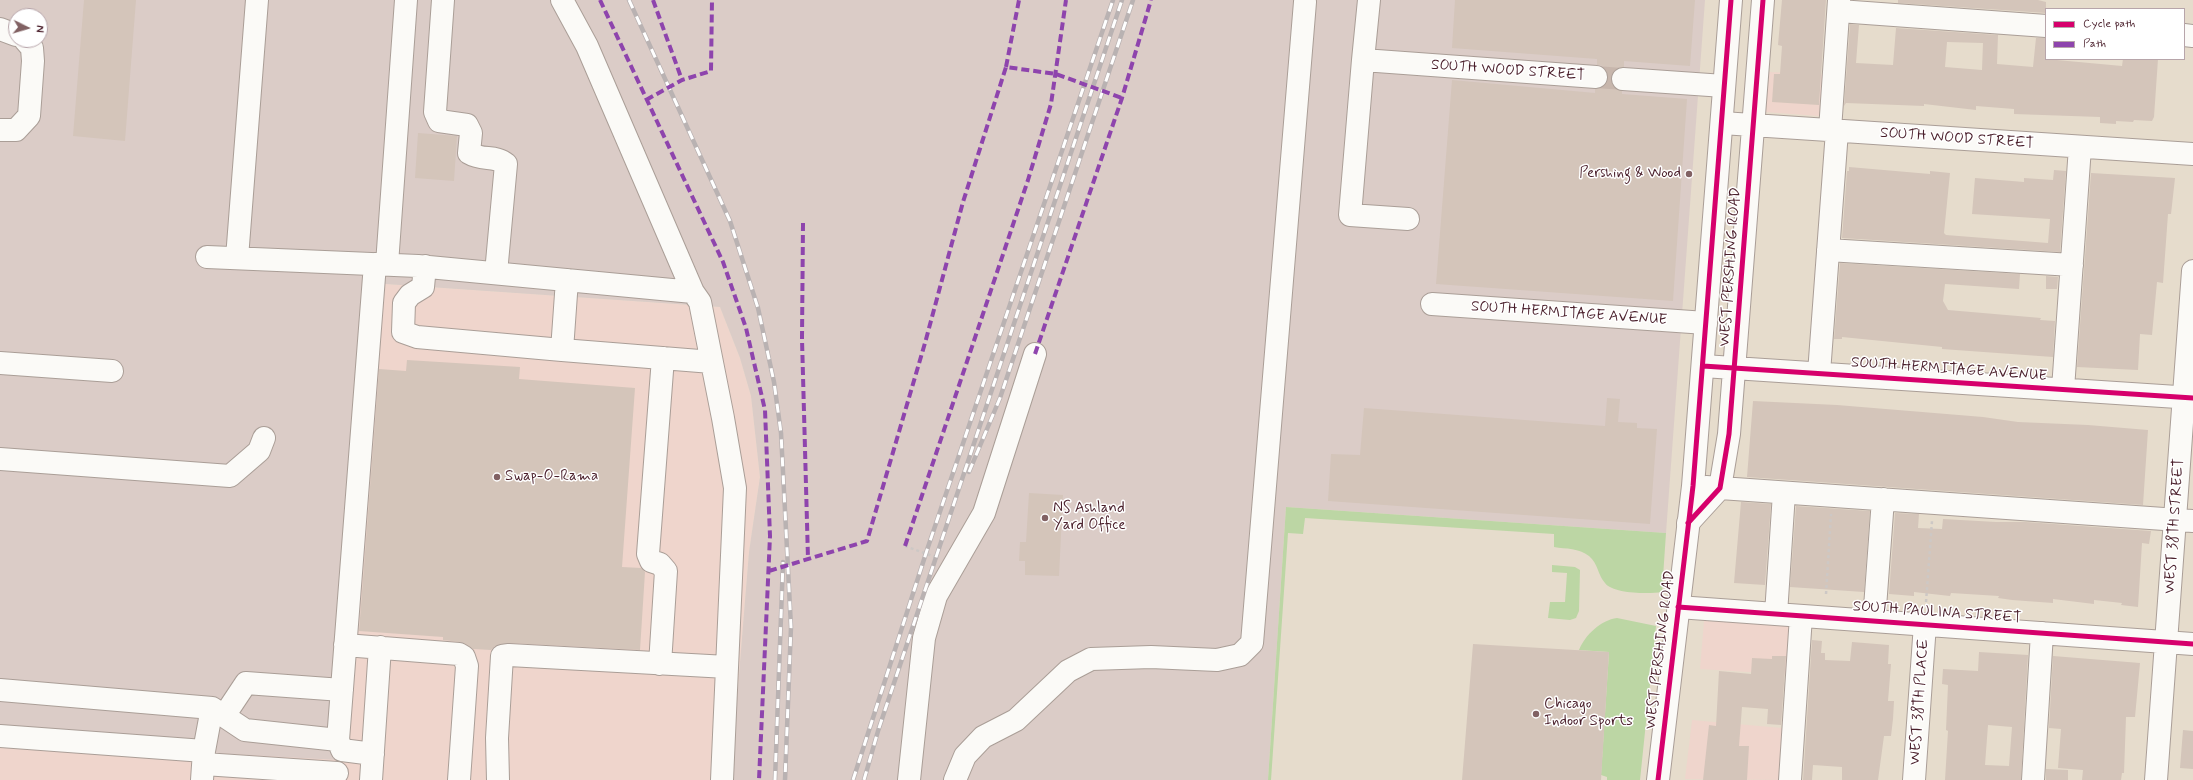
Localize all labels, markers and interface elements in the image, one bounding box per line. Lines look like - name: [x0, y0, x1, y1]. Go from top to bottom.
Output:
- north arrow: [8, 8, 48, 48]
- legend: [2045, 8, 2185, 60]
- text: Cycle path: [2083, 16, 2135, 32]
- text: N: [32, 25, 46, 33]
- text: Path: [2083, 36, 2106, 52]
- street label: SOUTH WOOD STREET: [1430, 57, 1586, 85]
- street label: SOUTH WOOD STREET: [1879, 125, 2035, 153]
- place label: Pershing & Wood: [1579, 165, 1681, 183]
- marker: Pershing & Wood: [1684, 169, 1694, 179]
- street label: WEST PERSHING ROAD: [1716, 187, 1746, 347]
- street label: SOUTH HERMITAGE AVENUE: [1470, 298, 1668, 330]
- street label: SOUTH HERMITAGE AVENUE: [1850, 354, 2048, 386]
- street label: WEST 38TH STREET: [2161, 458, 2189, 594]
- place label: Swap-O-Rama: [505, 468, 598, 486]
- marker: Swap-O-Rama: [492, 472, 502, 482]
- place label: NS Ashland Yard Office: [1053, 500, 1126, 535]
- marker: NS Ashland Yard Office: [1040, 513, 1050, 523]
- street label: WEST PERSHING ROAD: [1642, 570, 1680, 730]
- street label: SOUTH PAULINA STREET: [1852, 598, 2022, 628]
- street label: WEST 38TH PLACE: [1907, 638, 1933, 766]
- place label: Chicago Indoor Sports: [1544, 696, 1633, 731]
- marker: Chicago Indoor Sports: [1531, 709, 1541, 719]

